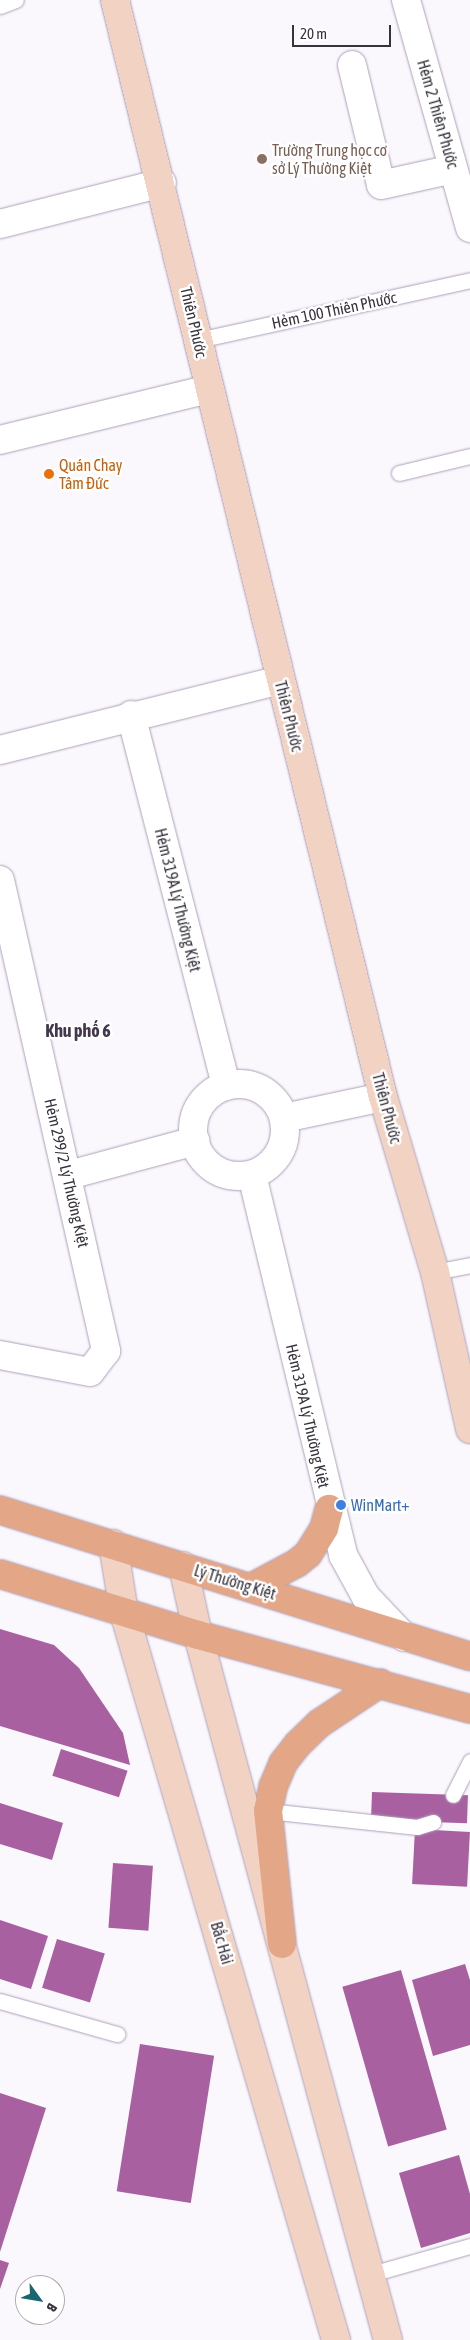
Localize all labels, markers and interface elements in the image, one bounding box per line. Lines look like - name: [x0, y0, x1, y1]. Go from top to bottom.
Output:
- scale bar: [295, 15, 394, 47]
- text: 20 m: [300, 25, 327, 42]
- street label: Hẻm 2 Thiên Phước: [413, 57, 463, 171]
- place label: Trường Trung học cơ sở Lý Thường Kiệt: [272, 140, 387, 178]
- marker: Trường Trung học cơ sở Lý Thường Kiệt: [256, 153, 268, 165]
- street label: Thiên Phước: [177, 285, 211, 359]
- street label: Hẻm 100 Thiên Phước: [270, 287, 398, 333]
- place label: Quán Chay Tâm Đức: [59, 455, 122, 493]
- marker: Quán Chay Tâm Đức: [43, 468, 55, 480]
- street label: Thiên Phước: [271, 679, 307, 753]
- street label: Hẻm 319A Lý Thường Kiệt: [151, 826, 205, 974]
- district label: Khu phố 6: [45, 1020, 111, 1042]
- street label: Thiên Phước: [368, 1071, 406, 1145]
- street label: Hẻm 299/2 Lý Thường Kiệt: [41, 1097, 93, 1249]
- street label: Hẻm 319A Lý Thường Kiệt: [282, 1342, 334, 1490]
- place label: WinMart+: [351, 1495, 410, 1515]
- marker: WinMart+: [335, 1499, 347, 1511]
- street label: Lý Thường Kiệt: [192, 1560, 278, 1604]
- street label: Bắc Hải: [207, 1919, 237, 1967]
- north arrow: [15, 2275, 65, 2325]
- text: B: [43, 2300, 60, 2314]

